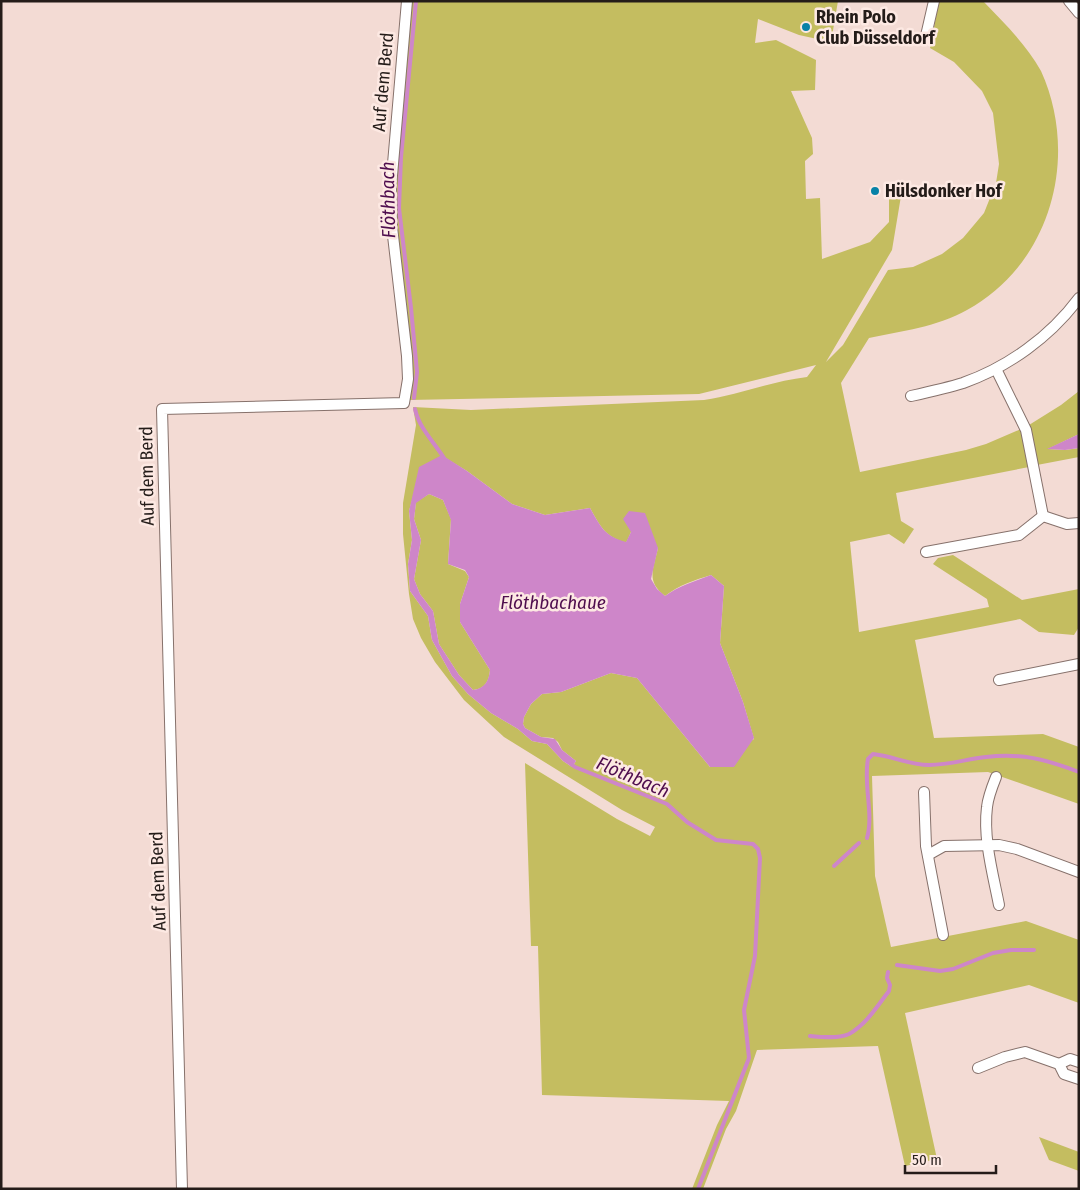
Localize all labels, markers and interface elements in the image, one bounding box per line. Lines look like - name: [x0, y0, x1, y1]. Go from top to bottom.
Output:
- place label: Rhein Polo Club Düsseldorf: [816, 6, 937, 49]
- marker: Rhein Polo Club Düsseldorf: [800, 21, 812, 33]
- street label: Auf dem Berd: [368, 32, 398, 132]
- water label: Flöthbach: [376, 161, 400, 239]
- place label: Hülsdonker Hof: [885, 180, 1004, 202]
- marker: Hülsdonker Hof: [869, 185, 881, 197]
- street label: Auf dem Berd: [135, 426, 159, 526]
- water label: Flöthbachaue: [500, 591, 606, 614]
- water label: Flöthbach: [593, 751, 673, 803]
- street label: Auf dem Berd: [145, 831, 171, 931]
- scale bar: [905, 1142, 996, 1174]
- text: 50 m: [912, 1151, 942, 1169]

